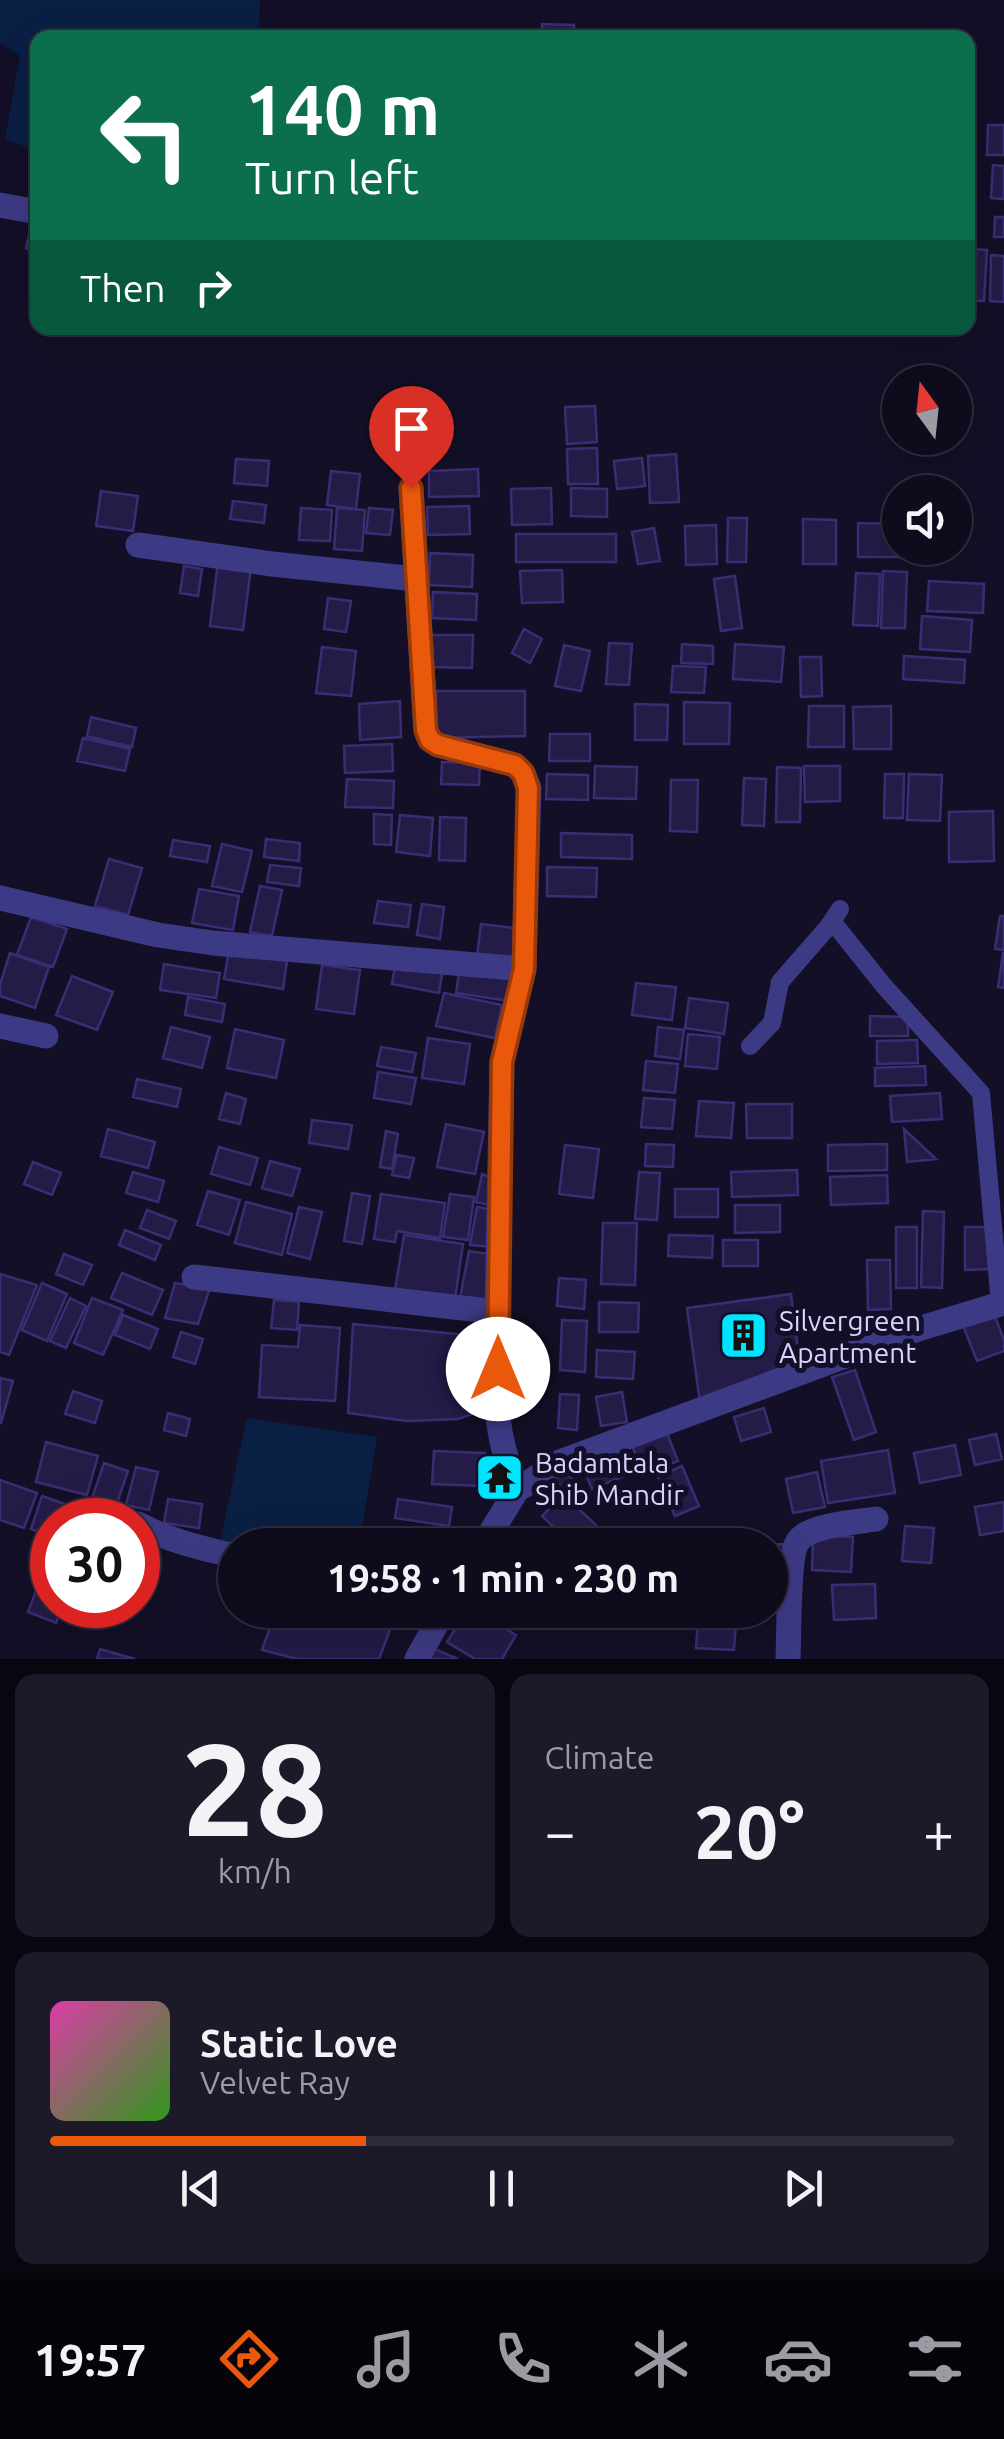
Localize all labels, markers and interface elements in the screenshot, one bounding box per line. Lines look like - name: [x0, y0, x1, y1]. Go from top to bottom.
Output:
- icon: left: [80, 70, 210, 200]
- text: 140 m: [245, 70, 440, 148]
- text: Turn left: [245, 152, 419, 203]
- icon: right: [186, 260, 241, 315]
- text: Then: [80, 267, 166, 309]
- north arrow: [882, 365, 972, 455]
- map controls: [882, 365, 972, 565]
- pin: [369, 386, 454, 489]
- icon: arrive: [384, 401, 439, 456]
- button: sound: [882, 475, 972, 565]
- place label: Silvergreen Apartment: [779, 1305, 921, 1368]
- building icon: Silvergreen Apartment: [718, 1310, 770, 1362]
- position arrow: [446, 1317, 550, 1421]
- place label: Badamtala Shib Mandir: [535, 1447, 684, 1510]
- temple icon: Badamtala Shib Mandir: [474, 1452, 526, 1504]
- speed limit sign: 30: [30, 1498, 160, 1628]
- text: 19:58 · 1 min · 230 m: [327, 1557, 679, 1599]
- text: 28: [181, 1715, 328, 1861]
- text: Climate: [545, 1739, 655, 1775]
- text: 20°: [694, 1789, 805, 1873]
- text: −: [545, 1801, 576, 1862]
- text: +: [923, 1801, 954, 1862]
- text: km/h: [218, 1853, 292, 1889]
- text: Static Love: [200, 2022, 398, 2064]
- text: Velvet Ray: [200, 2064, 350, 2100]
- icon: previous: [173, 2161, 228, 2216]
- icon: pause: [474, 2161, 529, 2216]
- icon: next: [776, 2161, 831, 2216]
- icon: directions: [214, 2324, 284, 2394]
- icon: music: [351, 2324, 421, 2394]
- icon: phone: [488, 2324, 558, 2394]
- icon: climate: [626, 2324, 696, 2394]
- icon: car: [763, 2324, 833, 2394]
- icon: filters: [900, 2324, 970, 2394]
- text: 19:57: [34, 2334, 146, 2385]

